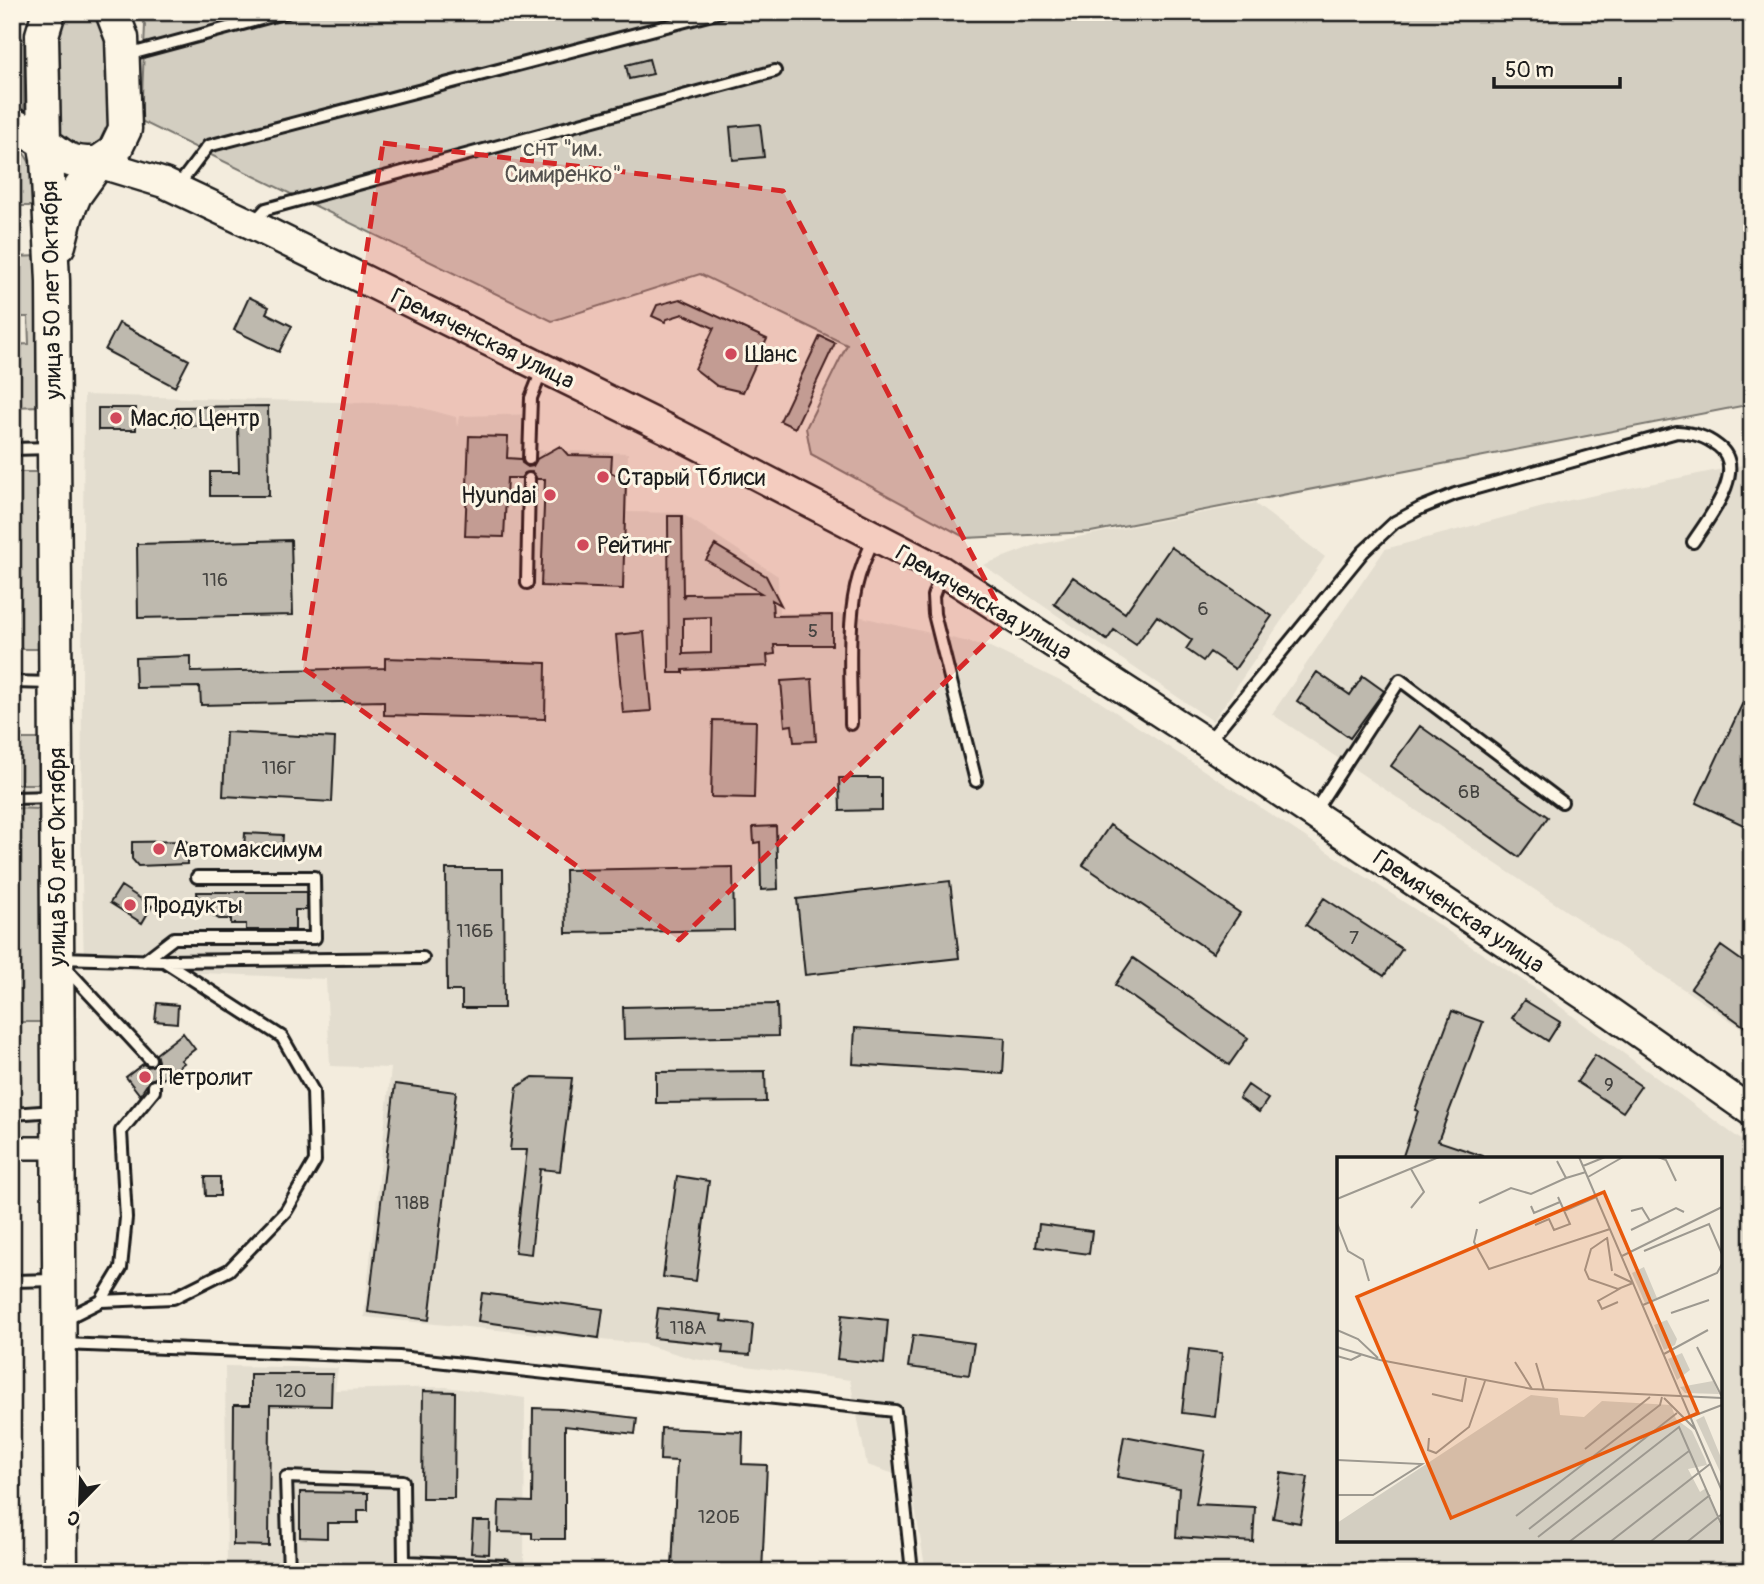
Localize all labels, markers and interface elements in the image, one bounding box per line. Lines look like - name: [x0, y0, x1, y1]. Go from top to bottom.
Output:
- scale bar: [1494, 46, 1620, 90]
- text: 50 m: [1505, 57, 1554, 84]
- park label: снт "им. Симиренко": [504, 134, 622, 189]
- street label: улица 50 лет Октября: [35, 180, 68, 401]
- street label: Гремяченская улица: [386, 281, 579, 396]
- place label: Шанс: [745, 340, 798, 369]
- marker: Шанс: [723, 346, 739, 362]
- place label: Масло Центр: [130, 404, 260, 433]
- marker: Масло Центр: [108, 410, 124, 426]
- place label: Старый Тблиси: [617, 463, 765, 492]
- marker: Старый Тблиси: [595, 469, 611, 485]
- place label: Hyundai: [461, 481, 536, 510]
- marker: Hyundai: [542, 487, 558, 503]
- place label: Рейтинг: [597, 531, 672, 560]
- marker: Рейтинг: [575, 537, 591, 553]
- street label: Гремяченская улица: [890, 538, 1077, 667]
- house number: 116: [202, 568, 228, 592]
- house number: 6: [1197, 597, 1209, 621]
- house number: 5: [808, 619, 818, 643]
- street label: улица 50 лет Октября: [43, 747, 72, 968]
- house number: 116Г: [261, 756, 297, 780]
- house number: 6В: [1458, 780, 1480, 804]
- place label: Автомаксимум: [173, 835, 323, 864]
- marker: Автомаксимум: [151, 841, 167, 857]
- street label: Гремяченская улица: [1367, 843, 1550, 980]
- place label: Продукты: [144, 891, 243, 920]
- marker: Продукты: [122, 897, 138, 913]
- house number: 116Б: [456, 919, 494, 943]
- house number: 7: [1349, 926, 1359, 950]
- place label: Петролит: [159, 1063, 253, 1092]
- marker: Петролит: [137, 1069, 153, 1085]
- house number: 9: [1604, 1073, 1614, 1097]
- inset map: [1337, 1157, 1722, 1542]
- house number: 118В: [394, 1191, 430, 1215]
- house number: 118А: [670, 1316, 706, 1340]
- house number: 120: [275, 1379, 307, 1403]
- north arrow: [46, 1468, 116, 1538]
- text: С: [63, 1504, 84, 1531]
- house number: 120Б: [698, 1505, 740, 1529]

